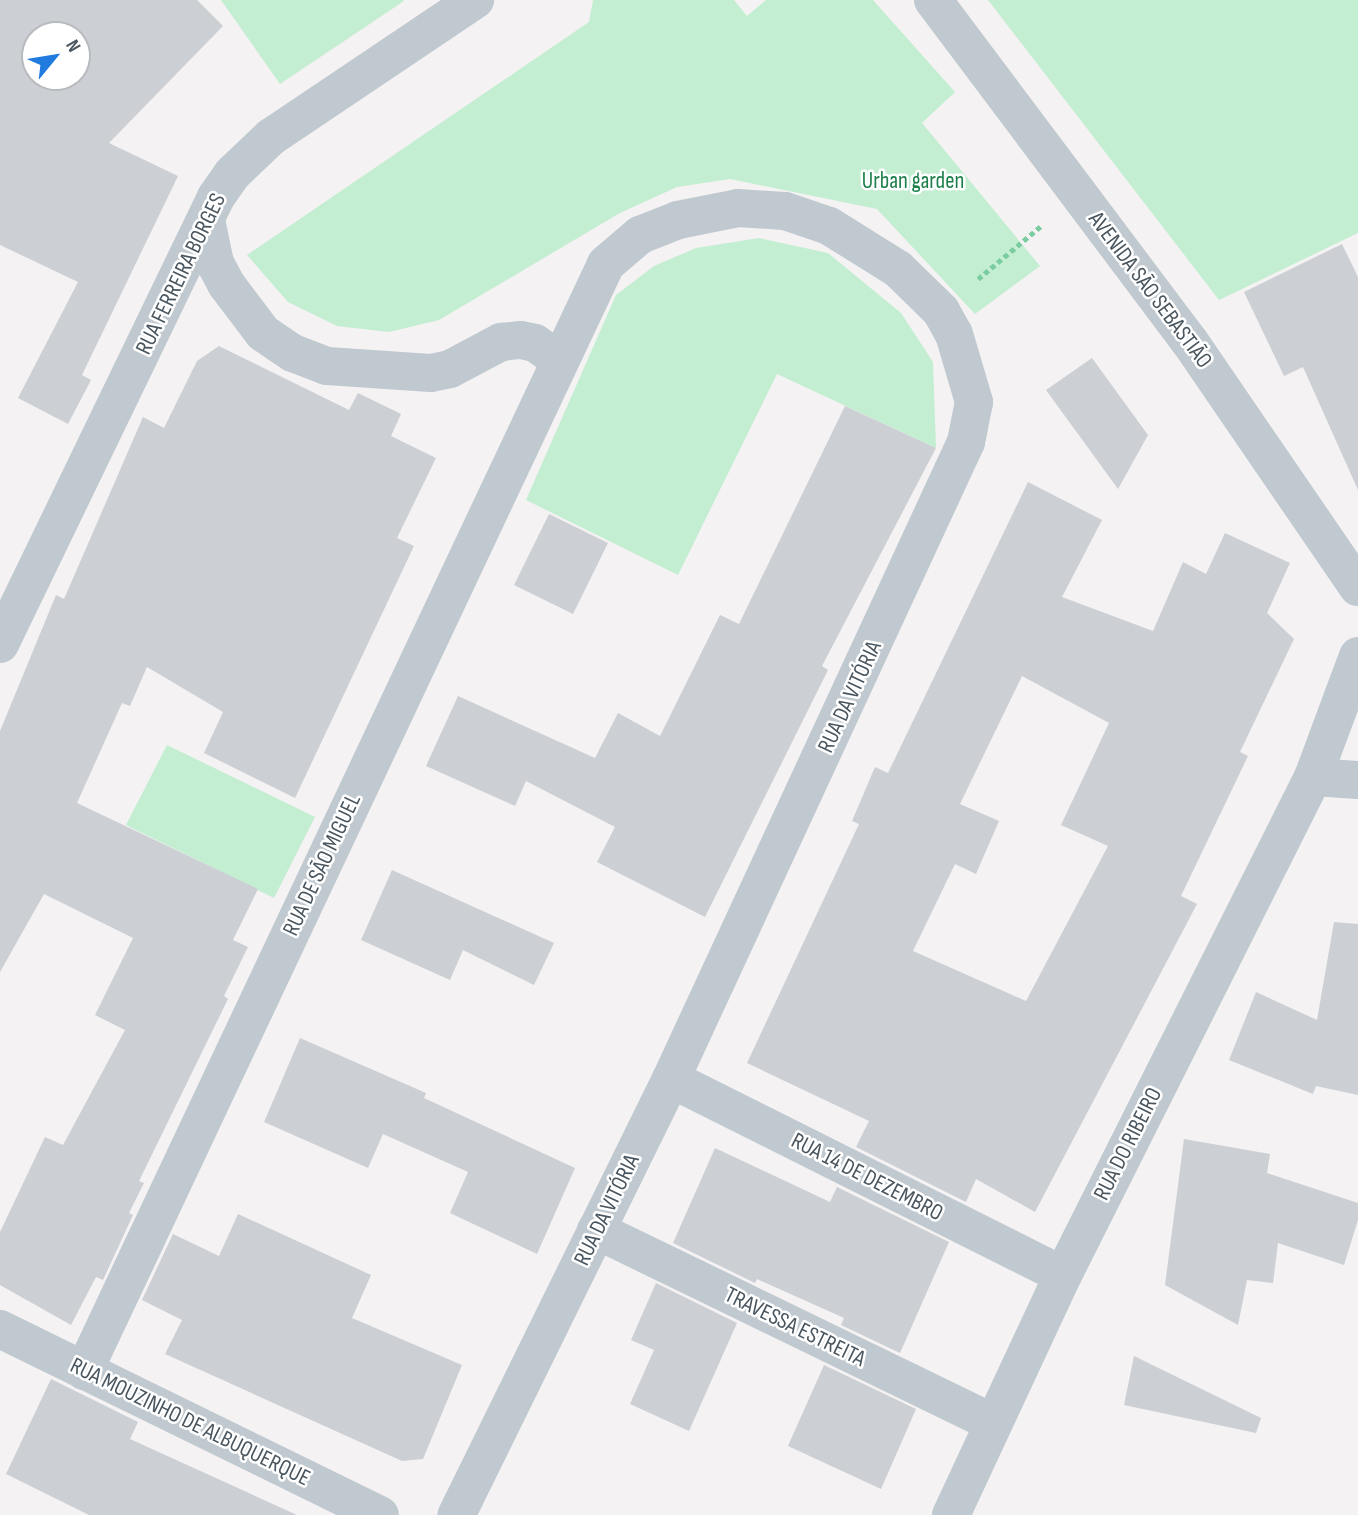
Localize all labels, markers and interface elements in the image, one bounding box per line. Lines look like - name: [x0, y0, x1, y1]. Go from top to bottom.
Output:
- north arrow: [21, 21, 91, 91]
- text: N: [60, 36, 85, 56]
- park label: Urban garden: [862, 167, 964, 195]
- street label: RUA FERREIRA BORGES: [130, 189, 232, 359]
- street label: AVENIDA SÃO SEBASTIÃO: [1082, 206, 1218, 374]
- street label: RUA DA VITÓRIA: [812, 637, 888, 757]
- street label: RUA DE SÃO MIGUEL: [277, 790, 367, 940]
- street label: RUA DO RIBEIRO: [1088, 1083, 1168, 1205]
- street label: RUA 14 DE DEZEMBRO: [787, 1127, 947, 1227]
- street label: RUA DA VITÓRIA: [568, 1150, 646, 1270]
- street label: TRAVESSA ESTREITA: [720, 1281, 870, 1373]
- street label: RUA MOUZINHO DE ALBUQUERQUE: [66, 1352, 314, 1492]

